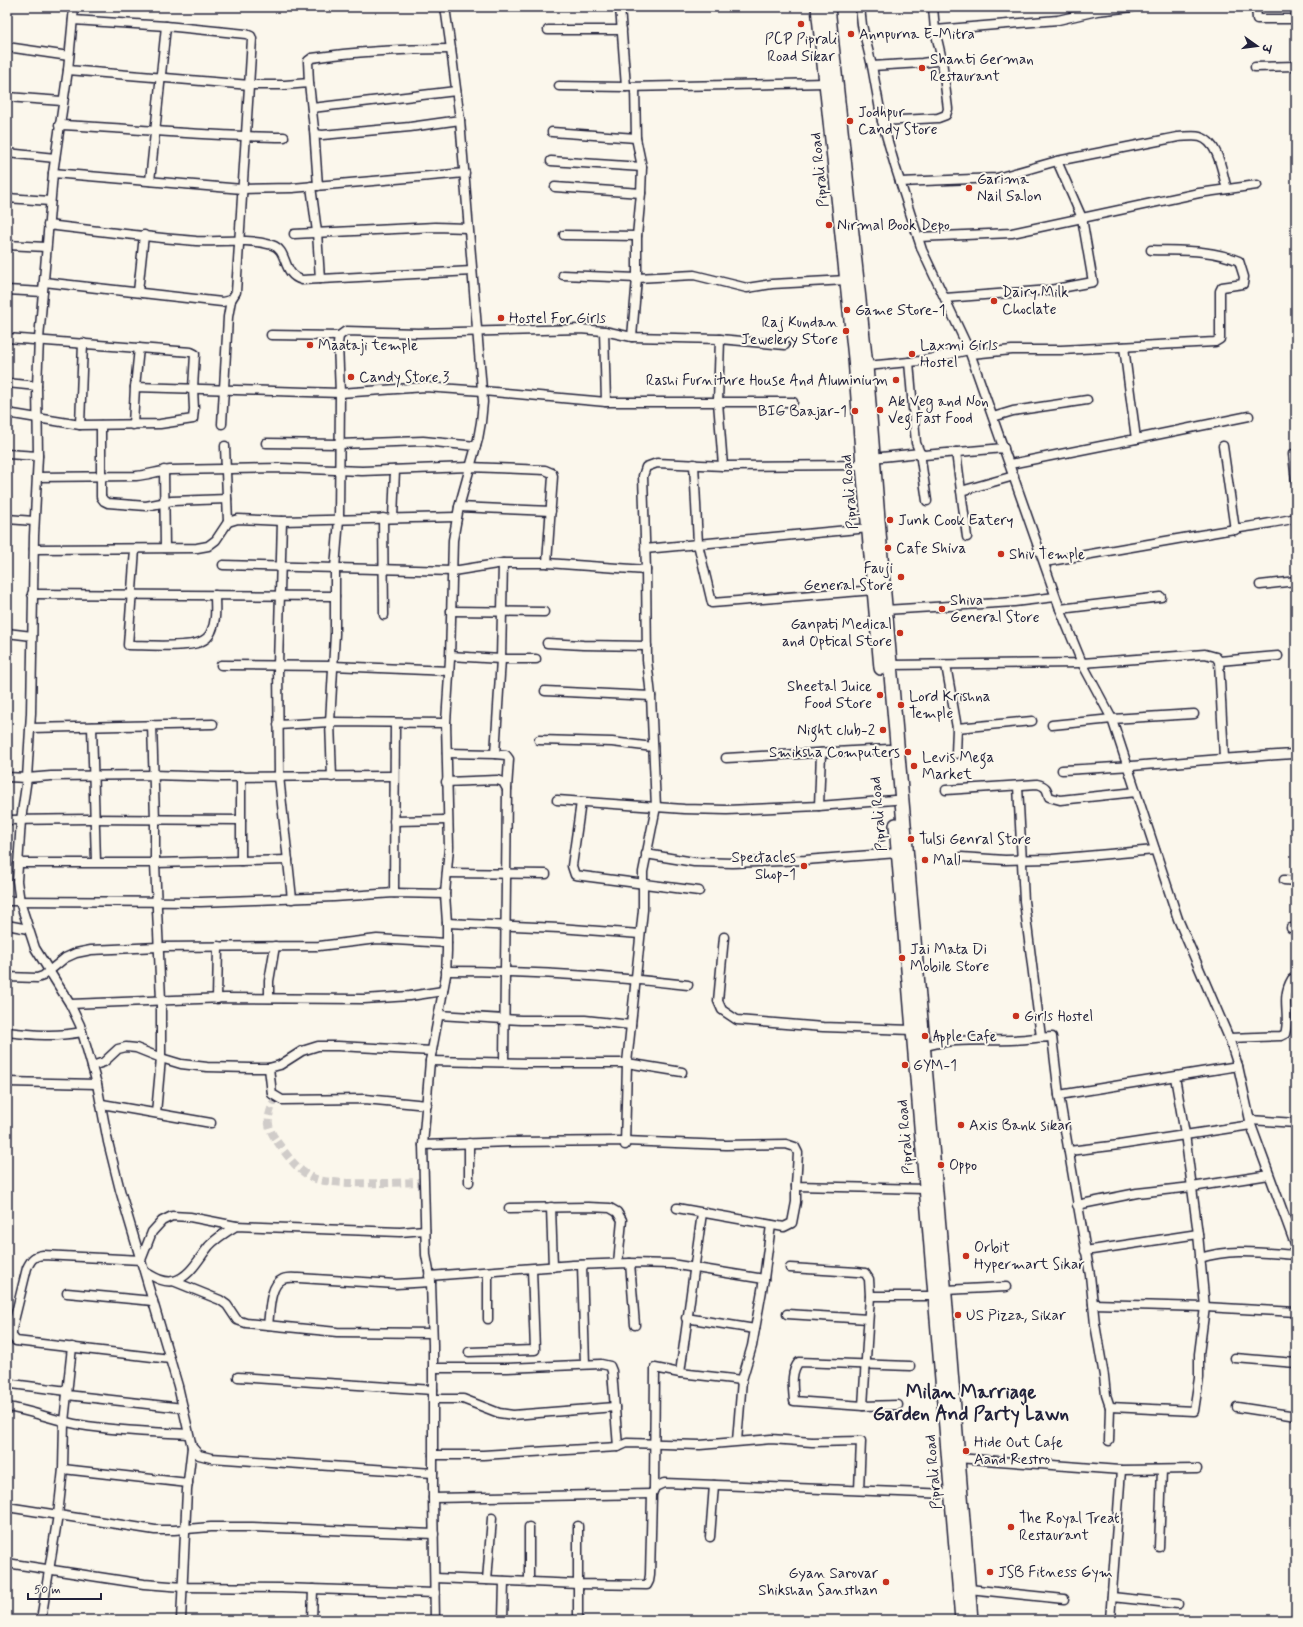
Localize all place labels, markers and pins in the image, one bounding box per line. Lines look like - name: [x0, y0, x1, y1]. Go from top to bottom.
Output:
- marker: PCP Piprali Road Sikar: [796, 19, 806, 29]
- place label: Annpurna E-Mitra: [859, 25, 975, 45]
- marker: Annpurna E-Mitra: [846, 29, 856, 39]
- place label: PCP Piprali Road Sikar: [765, 30, 838, 67]
- place label: Shanti German Restaurant: [930, 50, 1034, 87]
- marker: Shanti German Restaurant: [917, 63, 927, 73]
- place label: Jodhpur Candy Store: [858, 103, 938, 140]
- marker: Jodhpur Candy Store: [845, 116, 855, 126]
- place label: Garima Nail Salon: [977, 170, 1042, 207]
- marker: Garima Nail Salon: [964, 183, 974, 193]
- place label: Nirmal Book Depo: [837, 216, 950, 236]
- marker: Nirmal Book Depo: [824, 220, 834, 230]
- place label: Dairy Milk Choclate: [1002, 283, 1069, 320]
- marker: Dairy Milk Choclate: [989, 296, 999, 306]
- place label: Game Store-1: [855, 301, 945, 321]
- marker: Game Store-1: [842, 305, 852, 315]
- place label: Hostel For Girls: [509, 309, 606, 329]
- marker: Hostel For Girls: [496, 313, 506, 323]
- place label: Raj Kundan Jewelery Store: [741, 313, 838, 350]
- marker: Raj Kundan Jewelery Store: [841, 326, 851, 336]
- place label: Maataji temple: [318, 336, 418, 356]
- place label: Laxmi Girls Hostel: [920, 336, 998, 373]
- marker: Maataji temple: [305, 340, 315, 350]
- marker: Laxmi Girls Hostel: [907, 349, 917, 359]
- place label: Candy Store 3: [359, 368, 450, 388]
- place label: Rashi Furniture House And Aluminium: [646, 371, 888, 391]
- marker: Candy Store 3: [346, 372, 356, 382]
- marker: Rashi Furniture House And Aluminium: [891, 375, 901, 385]
- place label: Ak Veg and Non Veg Fast Food: [888, 392, 989, 430]
- place label: BIG Baajar-1: [758, 402, 847, 422]
- marker: Ak Veg and Non Veg Fast Food: [875, 405, 885, 415]
- marker: BIG Baajar-1: [850, 406, 860, 416]
- place label: Junk Cook Eatery: [898, 511, 1014, 531]
- marker: Junk Cook Eatery: [885, 515, 895, 525]
- place label: Cafe Shiva: [896, 539, 966, 559]
- marker: Cafe Shiva: [883, 543, 893, 553]
- place label: Shiv Temple: [1009, 545, 1085, 565]
- marker: Shiv Temple: [996, 549, 1006, 559]
- place label: Fauji General Store: [803, 559, 893, 596]
- marker: Fauji General Store: [896, 572, 906, 582]
- place label: Shiva General Store: [950, 591, 1040, 628]
- marker: Shiva General Store: [937, 604, 947, 614]
- place label: Ganpati Medical and Optical Store: [782, 615, 892, 652]
- marker: Ganpati Medical and Optical Store: [895, 628, 905, 638]
- place label: Sheetal Juice Food Store: [787, 677, 872, 714]
- place label: Lord Krishna Temple: [909, 687, 991, 724]
- marker: Sheetal Juice Food Store: [875, 690, 885, 700]
- marker: Lord Krishna Temple: [896, 700, 906, 710]
- place label: Night club-2: [797, 721, 875, 742]
- marker: Night club-2: [878, 725, 888, 735]
- place label: Smiksha Computers: [769, 743, 900, 763]
- marker: Smiksha Computers: [903, 747, 913, 757]
- place label: Levis Mega Market: [922, 748, 995, 785]
- marker: Levis Mega Market: [909, 761, 919, 771]
- place label: Tulsi Genral Store: [919, 830, 1031, 850]
- marker: Tulsi Genral Store: [906, 834, 916, 844]
- place label: Spectacles Shop-1: [731, 848, 796, 885]
- place label: Mall: [933, 851, 961, 871]
- marker: Mall: [920, 855, 930, 865]
- marker: Spectacles Shop-1: [799, 861, 809, 871]
- place label: Jai Mata Di Mobile Store: [910, 940, 990, 977]
- marker: Jai Mata Di Mobile Store: [897, 953, 907, 963]
- place label: Girls Hostel: [1024, 1007, 1093, 1027]
- marker: Girls Hostel: [1011, 1011, 1021, 1021]
- place label: Apple Cafe: [933, 1027, 997, 1048]
- marker: Apple Cafe: [920, 1031, 930, 1041]
- place label: GYM-1: [913, 1056, 957, 1076]
- marker: GYM-1: [900, 1060, 910, 1070]
- place label: Axis Bank sikar: [969, 1116, 1072, 1136]
- marker: Axis Bank sikar: [956, 1120, 966, 1130]
- place label: Oppo: [949, 1156, 977, 1176]
- marker: Oppo: [936, 1160, 946, 1170]
- place label: Orbit Hypermart Sikar: [974, 1238, 1085, 1275]
- marker: Orbit Hypermart Sikar: [961, 1251, 971, 1261]
- place label: US Pizza, Sikar: [966, 1306, 1066, 1326]
- marker: US Pizza, Sikar: [953, 1310, 963, 1320]
- place label: Hide Out Cafe Aand Restro: [974, 1433, 1063, 1470]
- marker: Hide Out Cafe Aand Restro: [961, 1446, 971, 1456]
- place label: The Royal Treat Restaurant: [1019, 1509, 1120, 1546]
- marker: The Royal Treat Restaurant: [1006, 1522, 1016, 1532]
- place label: JSB Fitness Gym: [998, 1563, 1113, 1583]
- place label: Gyan Sarovar Shikshan Sansthan: [758, 1564, 879, 1601]
- marker: JSB Fitness Gym: [985, 1567, 995, 1577]
- marker: Gyan Sarovar Shikshan Sansthan: [881, 1577, 891, 1587]

